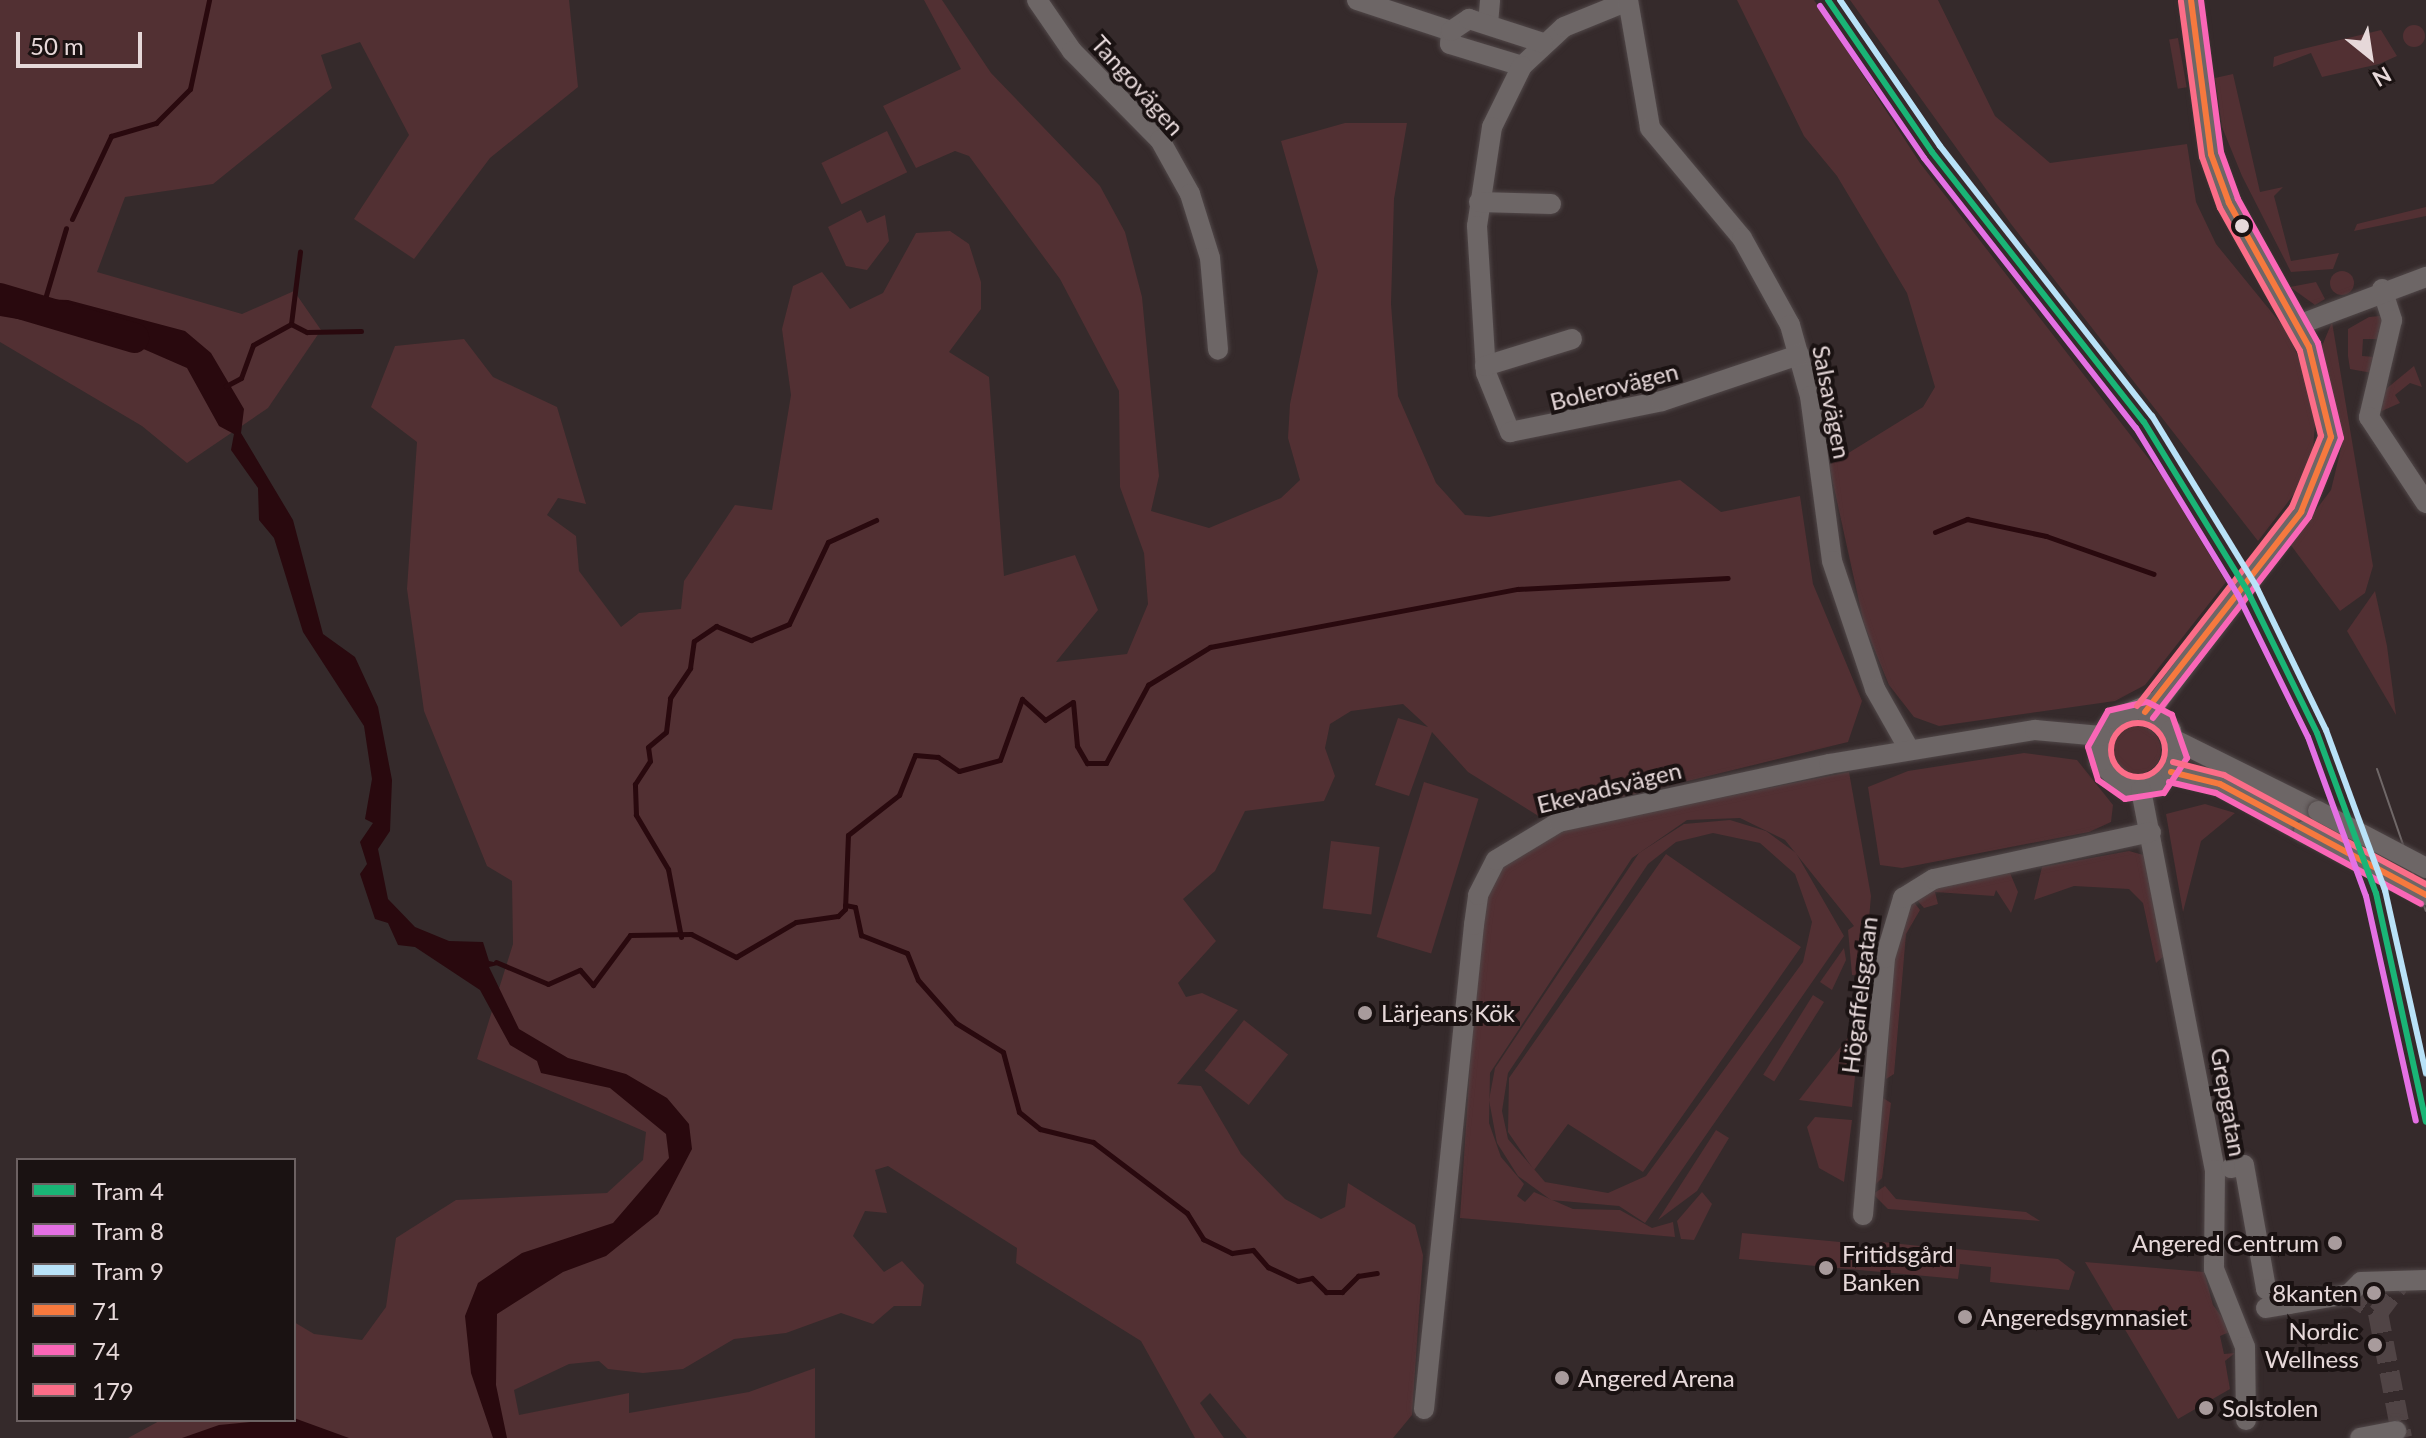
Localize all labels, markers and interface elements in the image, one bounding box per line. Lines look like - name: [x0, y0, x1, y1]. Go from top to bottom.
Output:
- scale bar: [20, 16, 146, 66]
- north arrow: [2330, 16, 2410, 96]
- street label: Tangovägen: [1086, 29, 1190, 141]
- text: 50 m: [30, 31, 84, 60]
- text: N: [2368, 61, 2396, 93]
- unlabelled marker: [2234, 218, 2250, 234]
- street label: Salsavägen: [1807, 343, 1857, 461]
- street label: Bolerovägen: [1547, 356, 1681, 416]
- street label: Ekevadsvägen: [1534, 755, 1684, 819]
- street label: Högaffelsgatan: [1835, 915, 1883, 1075]
- place label: Lärjeans Kök: [1381, 999, 1515, 1027]
- marker: Lärjeans Kök: [1356, 1004, 1374, 1022]
- street label: Grepgatan: [2205, 1045, 2253, 1159]
- legend: [16, 1158, 296, 1422]
- text: Tram 4: [92, 1176, 164, 1205]
- text: Tram 8: [92, 1216, 164, 1245]
- place label: Angered Centrum: [2132, 1229, 2319, 1257]
- marker: Angered Centrum: [2326, 1234, 2344, 1252]
- place label: Fritidsgård Banken: [1842, 1240, 1954, 1296]
- text: Tram 9: [92, 1256, 164, 1285]
- marker: Fritidsgård Banken: [1817, 1259, 1835, 1277]
- place label: 8kanten: [2272, 1279, 2358, 1307]
- marker: 8kanten: [2365, 1284, 2383, 1302]
- text: 71: [92, 1296, 120, 1325]
- place label: Angeredsgymnasiet: [1981, 1303, 2187, 1331]
- marker: Angeredsgymnasiet: [1956, 1308, 1974, 1326]
- place label: Nordic Wellness: [2265, 1317, 2359, 1373]
- text: 74: [92, 1336, 120, 1365]
- marker: Nordic Wellness: [2366, 1336, 2384, 1354]
- place label: Angered Arena: [1578, 1364, 1735, 1392]
- marker: Angered Arena: [1553, 1369, 1571, 1387]
- text: 179: [92, 1376, 134, 1405]
- place label: Solstolen: [2222, 1394, 2318, 1422]
- marker: Solstolen: [2197, 1399, 2215, 1417]

